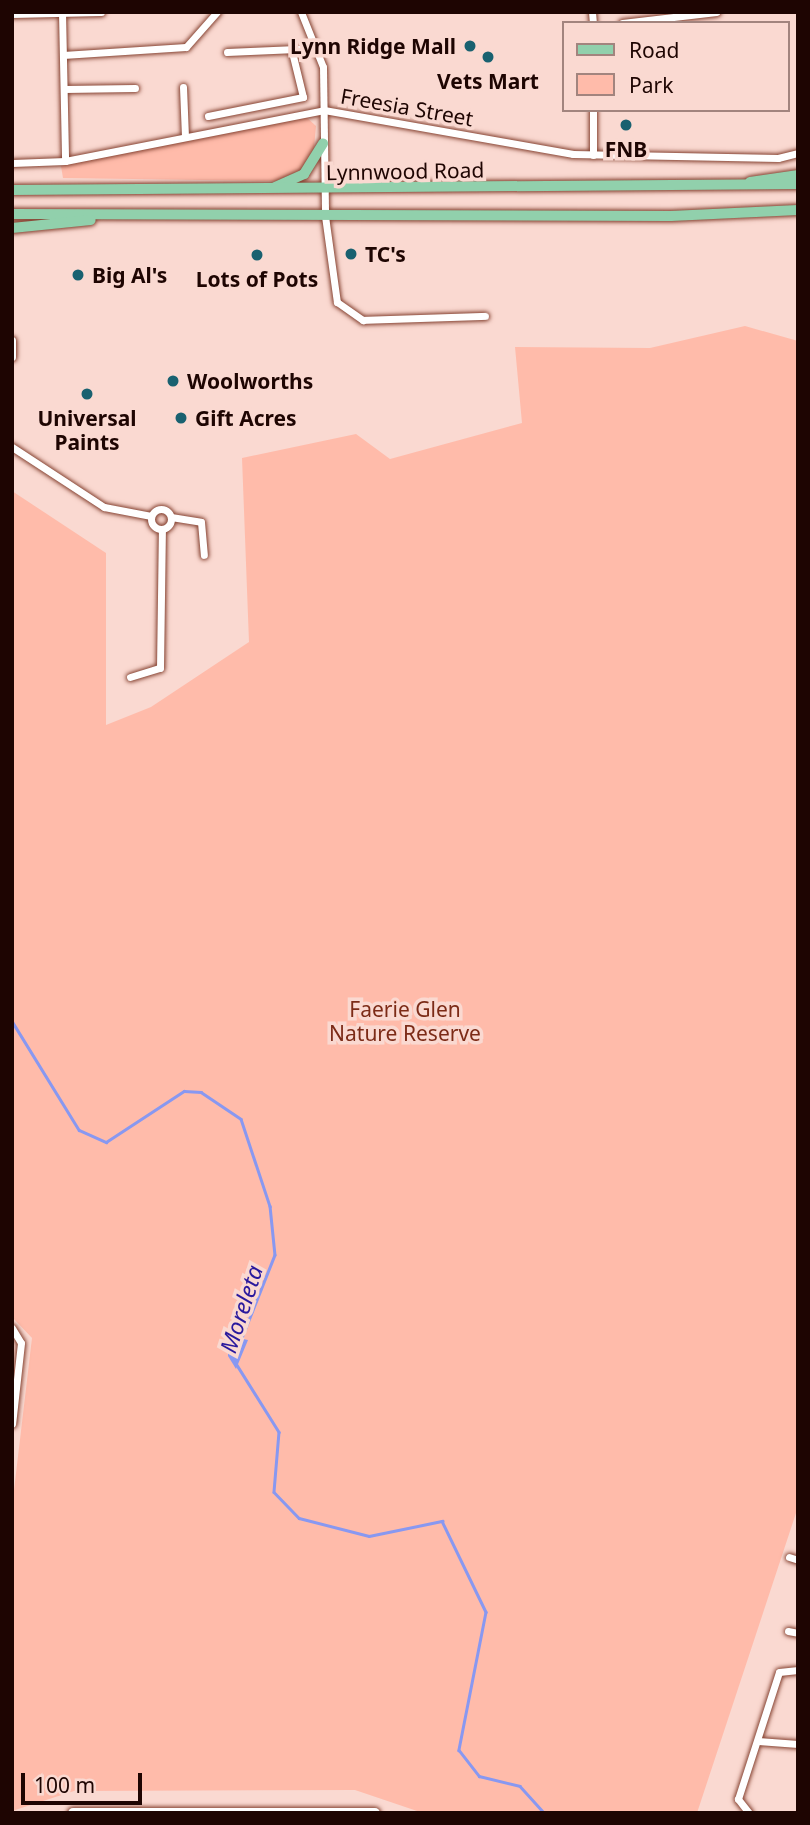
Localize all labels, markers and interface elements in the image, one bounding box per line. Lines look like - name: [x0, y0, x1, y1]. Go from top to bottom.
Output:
- legend: [562, 21, 789, 112]
- place label: Lynn Ridge Mall: [290, 33, 456, 59]
- text: Road: [629, 36, 679, 64]
- marker: Lynn Ridge Mall: [462, 38, 478, 54]
- marker: Vets Mart: [480, 49, 496, 65]
- place label: Vets Mart: [437, 68, 539, 94]
- text: Park: [629, 71, 673, 99]
- street label: Freesia Street: [339, 83, 475, 131]
- marker: FNB: [618, 117, 634, 133]
- place label: FNB: [605, 136, 647, 162]
- street label: Lynnwood Road: [326, 157, 484, 185]
- place label: TC's: [365, 241, 406, 267]
- marker: TC's: [343, 246, 359, 262]
- marker: Lots of Pots: [249, 247, 265, 263]
- place label: Big Al's: [92, 262, 167, 288]
- place label: Lots of Pots: [196, 266, 318, 292]
- marker: Big Al's: [70, 267, 86, 283]
- place label: Woolworths: [187, 368, 313, 394]
- marker: Woolworths: [165, 373, 181, 389]
- marker: Universal Paints: [79, 386, 95, 402]
- place label: Universal Paints: [37, 405, 137, 455]
- place label: Gift Acres: [195, 405, 297, 431]
- marker: Gift Acres: [173, 410, 189, 426]
- park label: Faerie Glen Nature Reserve: [329, 996, 481, 1046]
- water label: Moreleta: [214, 1262, 268, 1356]
- scale bar: [24, 1758, 145, 1802]
- text: 100 m: [34, 1771, 95, 1799]

